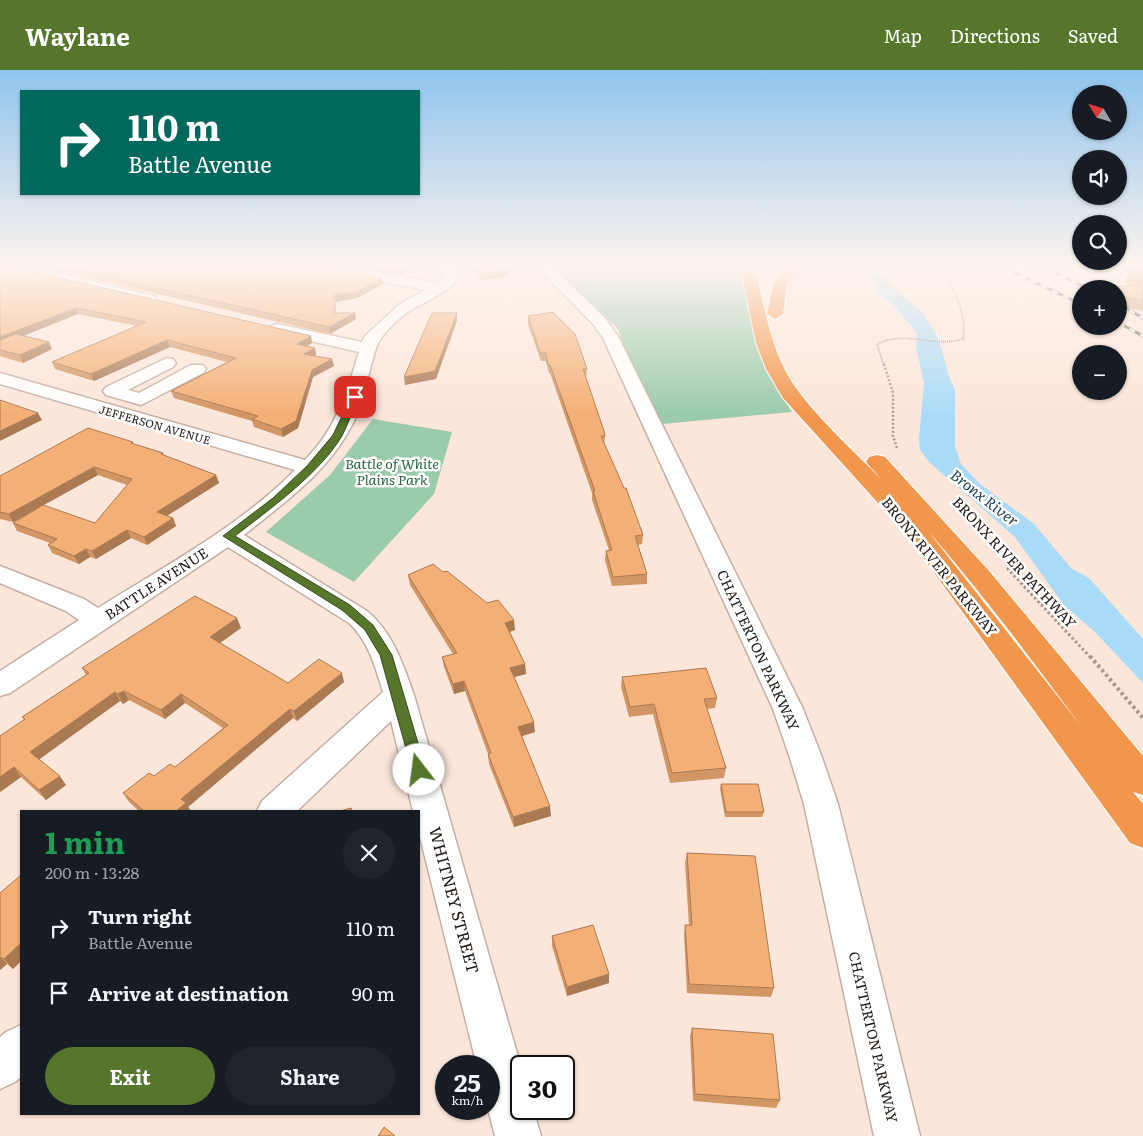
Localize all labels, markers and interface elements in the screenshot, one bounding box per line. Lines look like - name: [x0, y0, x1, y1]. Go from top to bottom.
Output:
- text: Waylane: [25, 18, 130, 53]
- text: Map: [884, 22, 922, 49]
- text: Directions: [950, 22, 1040, 49]
- text: Saved: [1068, 22, 1118, 49]
- north arrow: [1072, 85, 1128, 140]
- map controls: [1072, 85, 1127, 400]
- text: 110 m: [128, 100, 220, 152]
- icon: right: [45, 110, 110, 175]
- text: Battle Avenue: [128, 147, 272, 180]
- button: sound: [1072, 150, 1127, 205]
- button: search: [1072, 215, 1127, 270]
- button: +: [1072, 280, 1127, 335]
- button: −: [1072, 345, 1127, 400]
- pin: [334, 376, 376, 418]
- icon: arrive: [341, 383, 369, 411]
- street label: JEFFERSON AVENUE: [98, 400, 212, 448]
- park label: Battle of White Plains Park: [345, 453, 439, 489]
- water label: Bronx River: [946, 463, 1024, 531]
- street label: BRONX RIVER PARKWAY: [878, 492, 1002, 640]
- street label: BRONX RIVER PATHWAY: [949, 492, 1081, 632]
- street label: BATTLE AVENUE: [101, 542, 211, 624]
- street label: CHATTERTON PARKWAY: [713, 566, 805, 734]
- position arrow: [392, 743, 444, 795]
- text: 1 min: [45, 819, 125, 863]
- street label: WHITNEY STREET: [424, 824, 486, 976]
- button: close: [343, 827, 395, 879]
- text: 200 m · 13:28: [45, 860, 139, 884]
- text: Turn right: [88, 902, 192, 930]
- icon: right: [45, 914, 73, 942]
- text: 110 m: [346, 914, 395, 942]
- text: Battle Avenue: [88, 930, 193, 954]
- street label: CHATTERTON PARKWAY: [845, 949, 903, 1125]
- icon: arrive: [45, 979, 73, 1007]
- text: Arrive at destination: [88, 979, 289, 1007]
- text: 90 m: [352, 979, 395, 1007]
- button: Exit: [45, 1047, 215, 1105]
- button: Share: [225, 1047, 395, 1105]
- speed limit sign: 30: [510, 1055, 575, 1120]
- text: 25: [454, 1063, 481, 1100]
- text: km/h: [452, 1091, 483, 1109]

